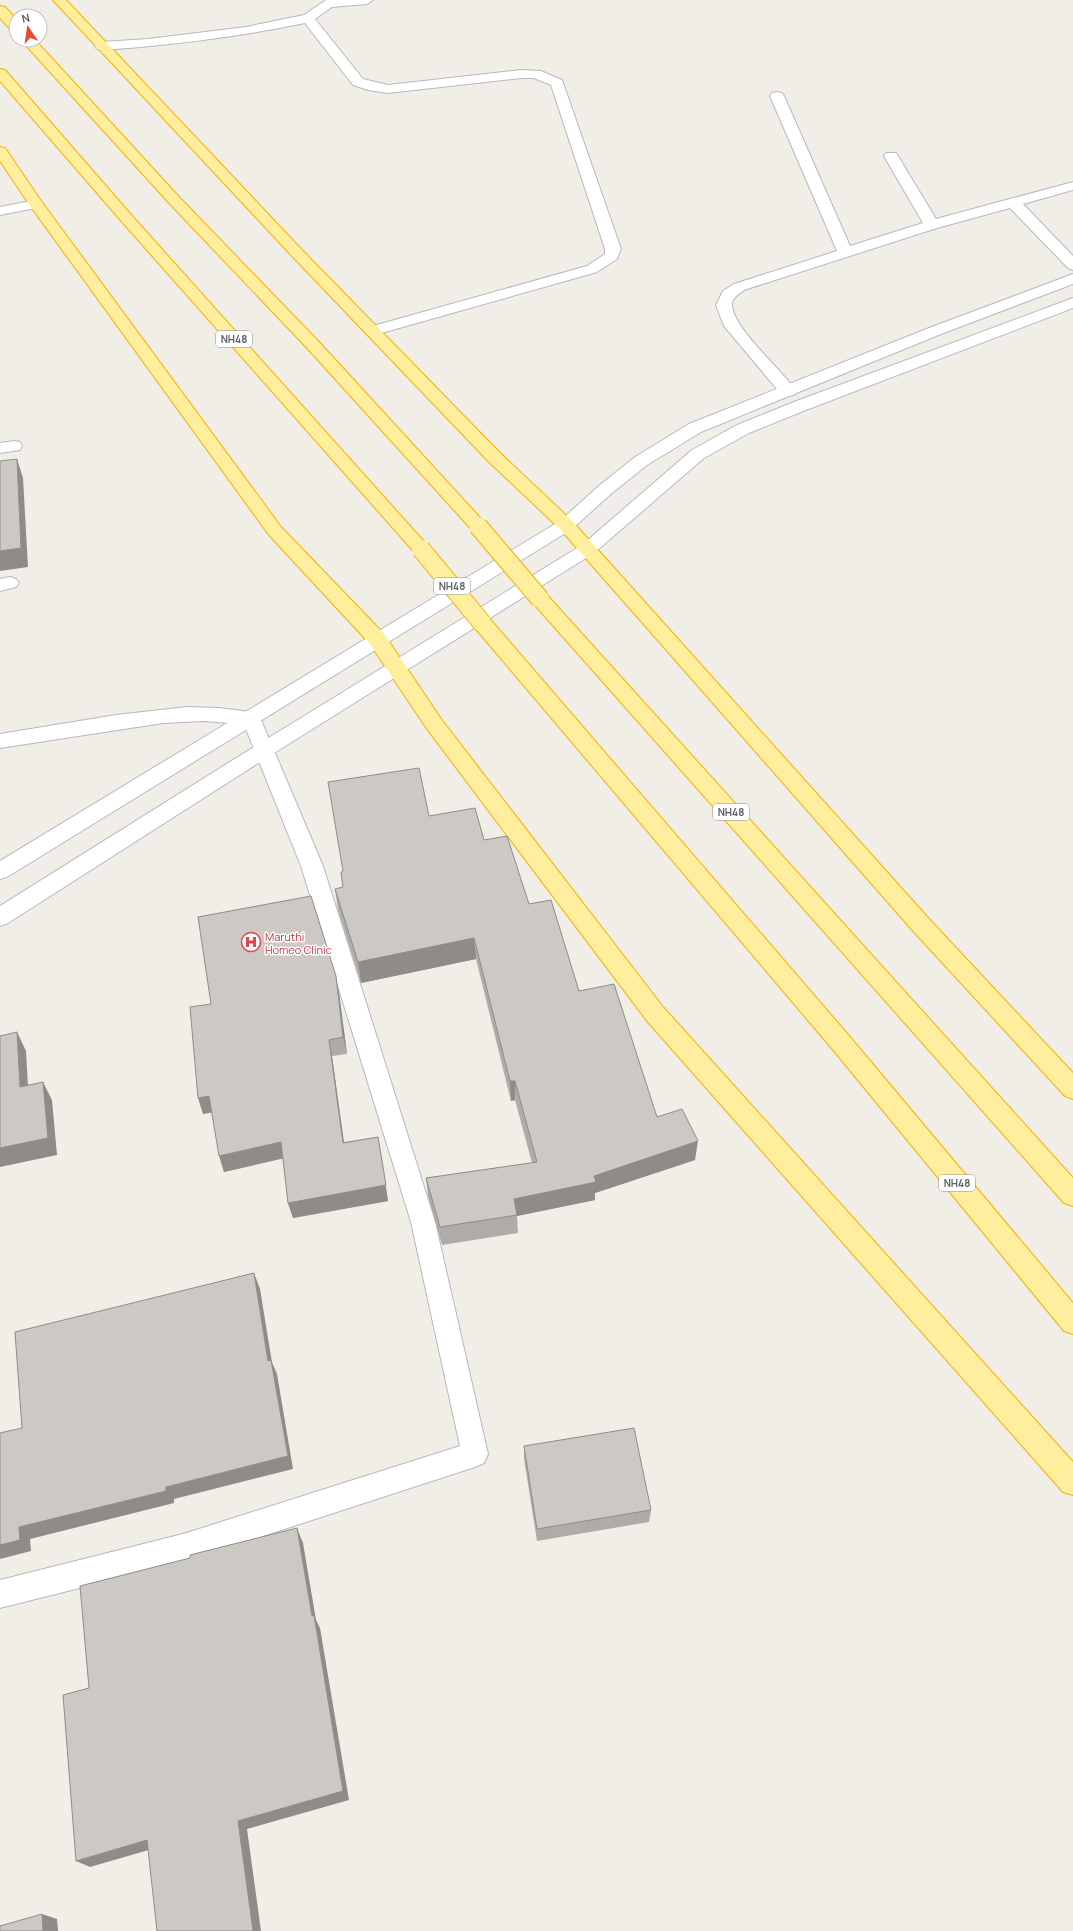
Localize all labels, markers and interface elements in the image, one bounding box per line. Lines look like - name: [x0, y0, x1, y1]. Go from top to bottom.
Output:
- north arrow: [8, 8, 48, 48]
- text: N: [20, 10, 31, 26]
- road number: NH48: [216, 331, 252, 347]
- road number: NH48: [434, 578, 470, 594]
- road number: NH48: [713, 804, 749, 820]
- place label: Maruthi Homeo Clinic: [265, 929, 332, 957]
- hospital icon: Maruthi Homeo Clinic: [240, 931, 262, 953]
- road number: NH48: [939, 1175, 975, 1191]

